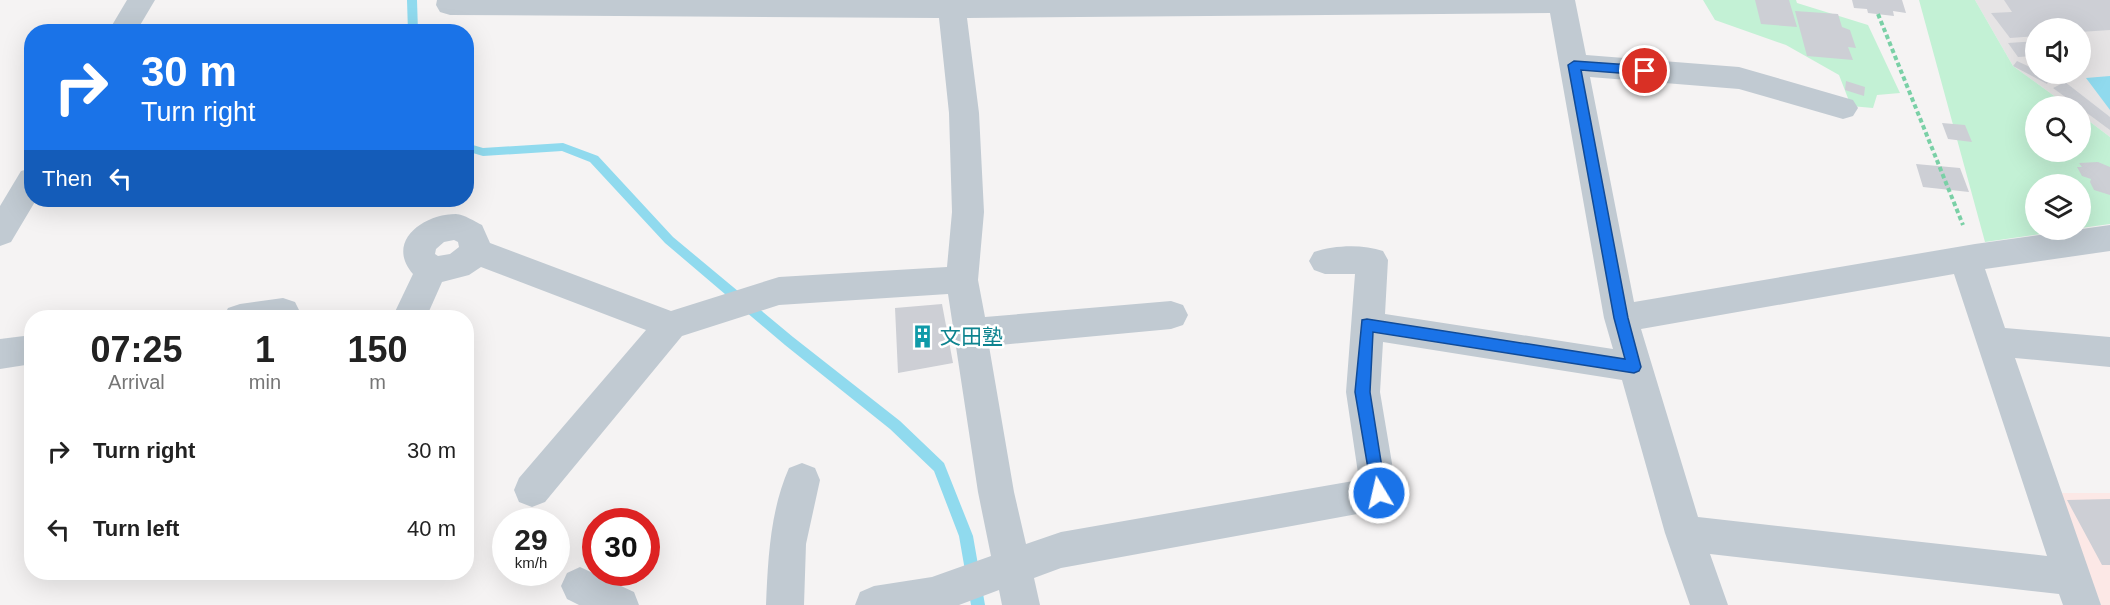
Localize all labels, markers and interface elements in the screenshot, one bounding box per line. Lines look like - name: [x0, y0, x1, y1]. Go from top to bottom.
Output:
- map controls: [2025, 18, 2091, 240]
- button: sound: [2025, 18, 2091, 84]
- pin: [1619, 45, 1670, 96]
- icon: right: [42, 48, 120, 126]
- text: 30 m: [141, 48, 237, 95]
- icon: arrive: [1628, 54, 1661, 87]
- button: search: [2025, 96, 2091, 162]
- text: Turn right: [141, 97, 256, 127]
- icon: left: [104, 162, 137, 195]
- text: Then: [42, 166, 92, 191]
- button: layers: [2025, 174, 2091, 240]
- building icon: 文田塾: [909, 323, 935, 349]
- place label: 文田塾: [940, 325, 1003, 348]
- text: 07:25: [90, 329, 182, 370]
- text: 1: [255, 329, 275, 370]
- text: 150: [347, 329, 408, 370]
- text: Arrival: [108, 371, 165, 393]
- text: min: [249, 371, 281, 393]
- text: m: [369, 371, 386, 393]
- icon: right: [42, 435, 75, 468]
- text: Turn right: [93, 438, 195, 463]
- text: 30 m: [407, 438, 456, 463]
- position arrow: [1347, 461, 1411, 525]
- speed limit sign: 30: [582, 508, 660, 586]
- icon: left: [42, 513, 75, 546]
- text: Turn left: [93, 516, 179, 541]
- text: 40 m: [407, 516, 456, 541]
- text: 29: [514, 523, 548, 556]
- text: km/h: [515, 554, 547, 571]

